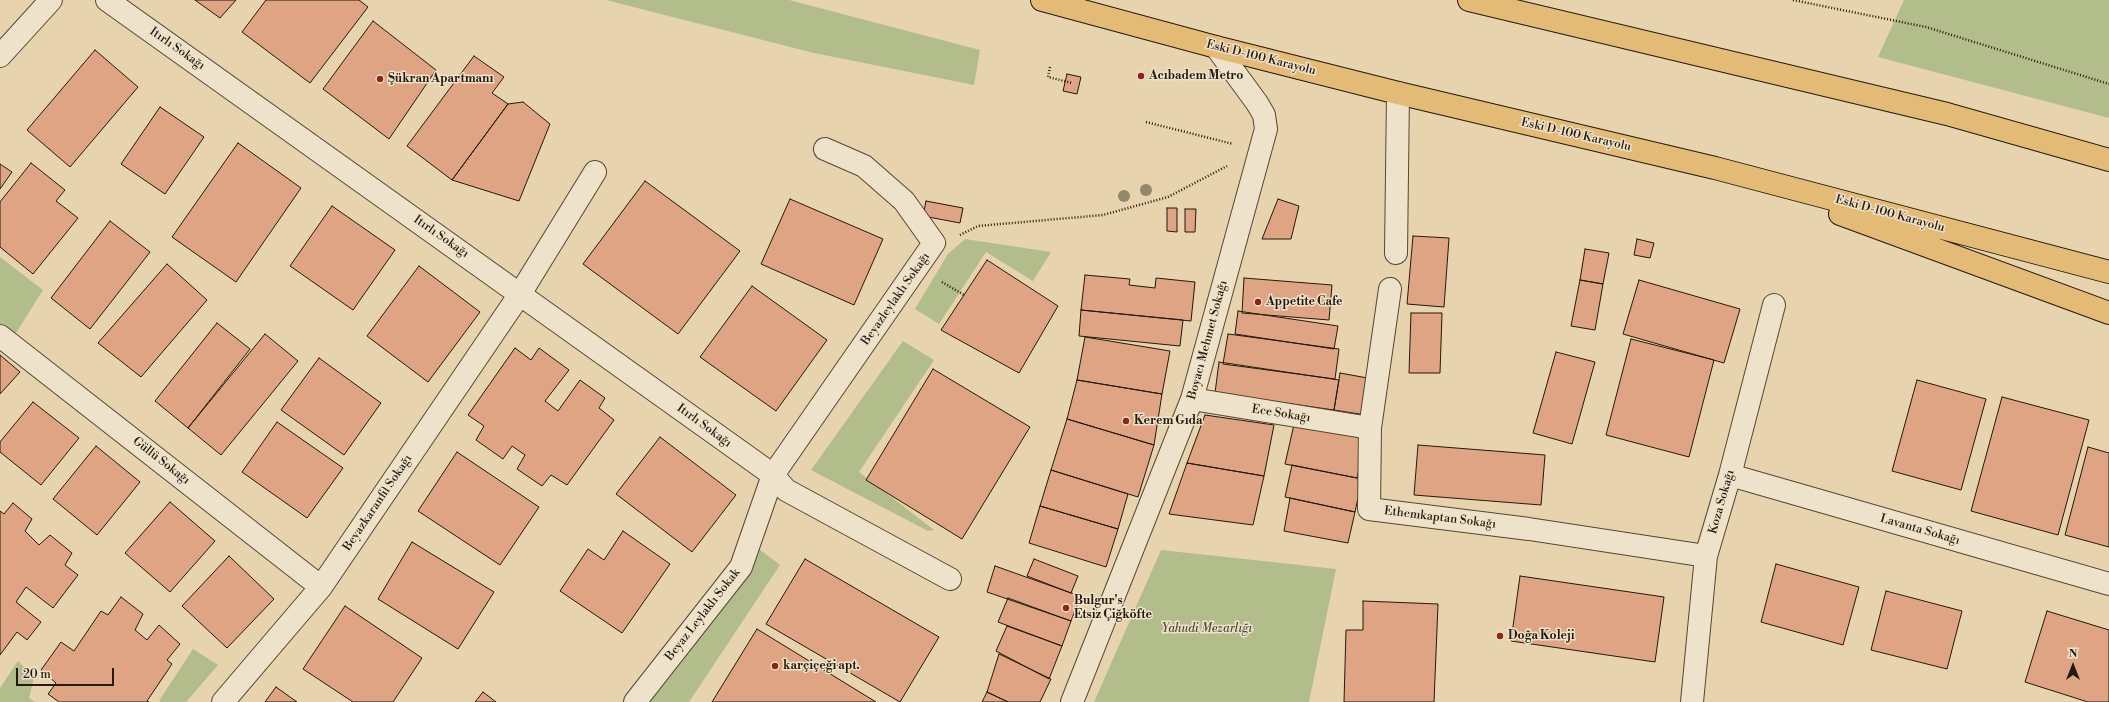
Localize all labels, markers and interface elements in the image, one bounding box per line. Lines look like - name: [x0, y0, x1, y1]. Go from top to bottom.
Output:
- street label: Itırlı Sokağı: [147, 25, 207, 73]
- street label: Eski D-100 Karayolu: [1205, 37, 1317, 79]
- place label: Acıbadem Metro: [1149, 69, 1243, 83]
- marker: Acıbadem Metro: [1136, 71, 1146, 81]
- place label: Şükran Apartmanı: [388, 72, 493, 86]
- marker: Şükran Apartmanı: [375, 74, 385, 84]
- street label: Eski D-100 Karayolu: [1520, 115, 1632, 155]
- street label: Eski D-100 Karayolu: [1834, 192, 1946, 236]
- street label: Itırlı Sokağı: [411, 213, 471, 261]
- street label: Beyazleylaklı Sokağı: [859, 250, 933, 348]
- street label: Boyacı Mehmet Sokağı: [1185, 279, 1231, 401]
- place label: Appetite Cafe: [1266, 295, 1342, 309]
- marker: Appetite Cafe: [1253, 297, 1263, 307]
- street label: Itırlı Sokağı: [674, 401, 734, 451]
- street label: Ece Sokağı: [1251, 402, 1311, 426]
- place label: Kerem Gıda: [1134, 414, 1203, 428]
- marker: Kerem Gıda: [1121, 416, 1131, 426]
- street label: Güllü Sokağı: [130, 434, 192, 488]
- street label: Beyazkaranfil Sokağı: [340, 452, 416, 554]
- street label: Koza Sokağı: [1706, 468, 1738, 536]
- street label: Ethemkaptan Sokağı: [1383, 504, 1497, 532]
- street label: Lavanta Sokağı: [1878, 512, 1962, 548]
- street label: Beyaz Leylaklı Sokak: [663, 566, 743, 664]
- place label: Bulgur's Etsiz Çiğköfte: [1074, 594, 1152, 622]
- marker: Bulgur's Etsiz Çiğköfte: [1061, 603, 1071, 613]
- park label: Yahudi Mezarlığı: [1162, 622, 1252, 636]
- place label: Doğa Koleji: [1508, 629, 1575, 643]
- marker: Doğa Koleji: [1495, 631, 1505, 641]
- north arrow: [2053, 646, 2093, 686]
- text: N: [2069, 647, 2077, 661]
- place label: karçiçeği apt.: [783, 659, 860, 673]
- scale bar: [18, 660, 116, 686]
- marker: karçiçeği apt.: [770, 661, 780, 671]
- text: 20 m: [23, 667, 51, 682]

